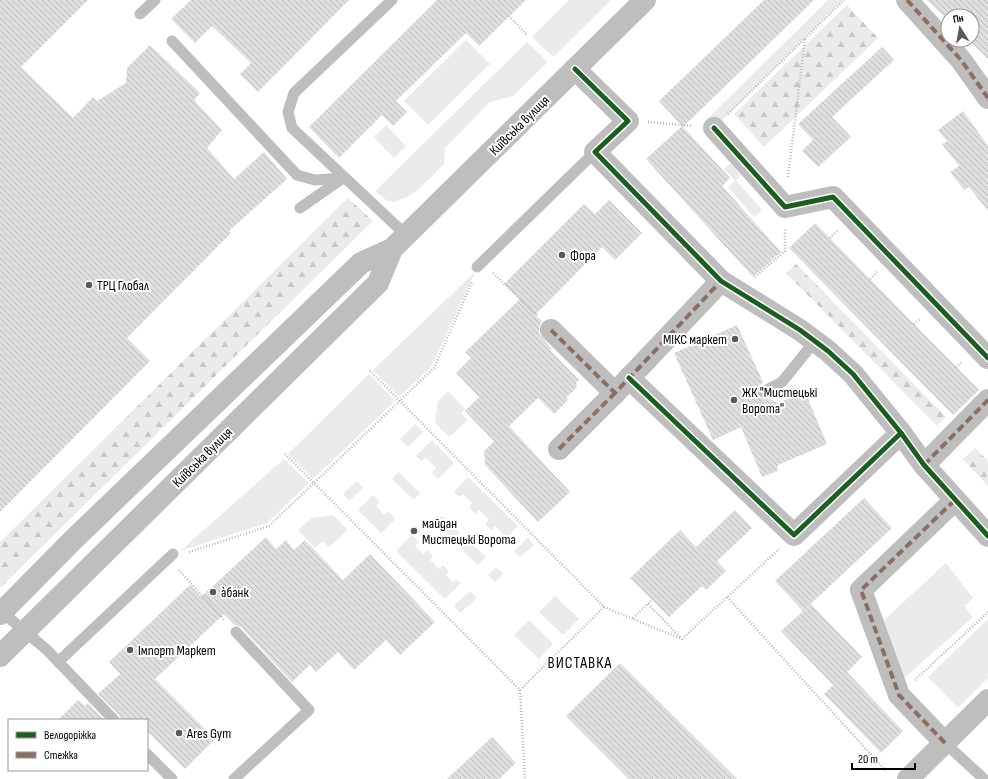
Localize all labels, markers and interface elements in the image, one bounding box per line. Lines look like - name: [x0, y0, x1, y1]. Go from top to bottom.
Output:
- north arrow: [940, 8, 980, 48]
- text: Пн: [952, 11, 965, 26]
- street label: Київська вулиця: [486, 92, 553, 159]
- place label: Фора: [570, 247, 596, 264]
- marker: Фора: [557, 250, 567, 260]
- place label: ТРЦ Глобал: [97, 277, 149, 294]
- marker: ТРЦ Глобал: [84, 280, 94, 290]
- place label: МІКС маркет: [663, 331, 727, 348]
- marker: МІКС маркет: [730, 334, 740, 344]
- place label: ЖК "Мистецькі Ворота": [742, 384, 817, 417]
- marker: ЖК "Мистецькі Ворота": [729, 395, 739, 405]
- street label: Київська вулиця: [169, 424, 236, 491]
- place label: майдан Мистецькі Ворота: [422, 515, 516, 548]
- marker: майдан Мистецькі Ворота: [409, 526, 419, 536]
- place label: а̀банк: [221, 584, 249, 601]
- marker: а̀банк: [208, 587, 218, 597]
- place label: Імпорт Маркет: [138, 642, 216, 659]
- marker: Імпорт Маркет: [125, 645, 135, 655]
- district label: ВИСТАВКА: [548, 654, 612, 673]
- legend: [8, 719, 148, 771]
- place label: Ares Gym: [186, 725, 231, 742]
- text: Велодоріжка: [44, 728, 96, 743]
- marker: Ares Gym: [174, 728, 184, 738]
- scale bar: [852, 745, 915, 771]
- text: Стежка: [44, 748, 78, 763]
- text: 20 m: [858, 752, 878, 767]

